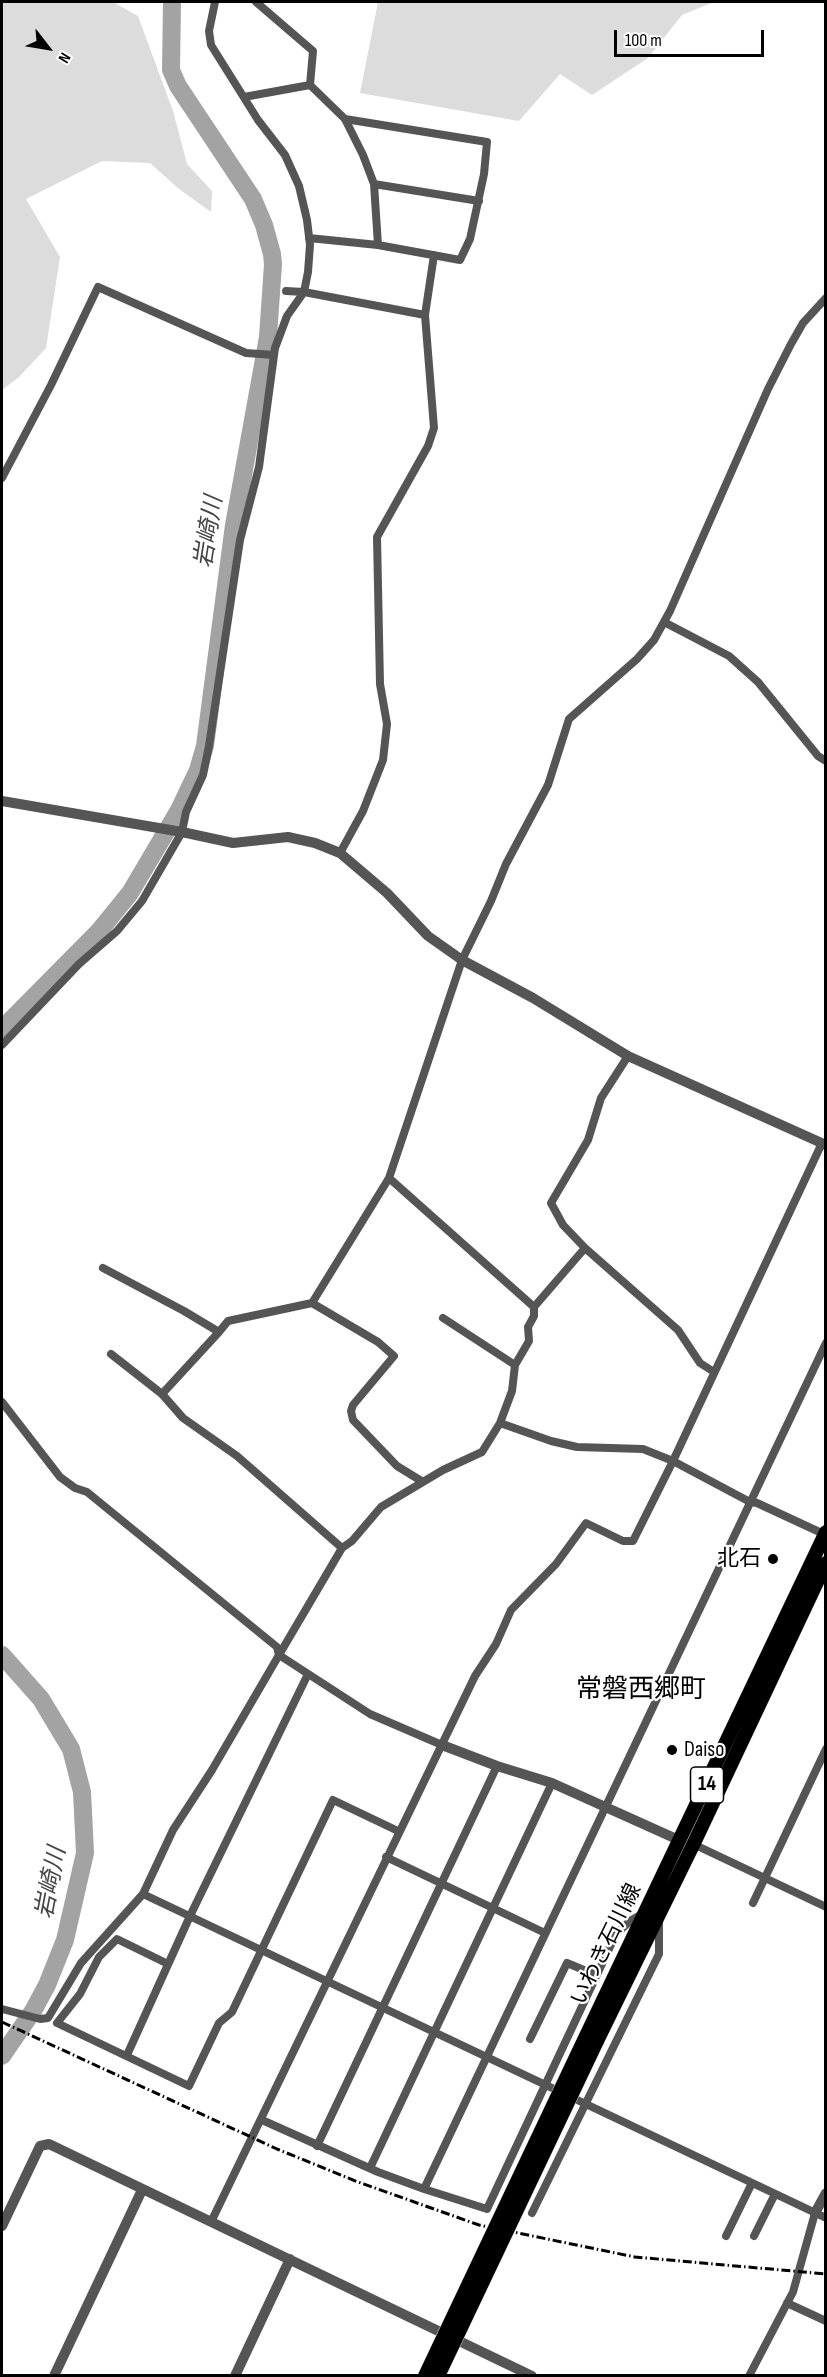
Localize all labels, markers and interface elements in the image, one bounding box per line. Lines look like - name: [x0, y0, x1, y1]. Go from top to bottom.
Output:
- north arrow: [18, 18, 78, 78]
- scale bar: [617, 18, 767, 56]
- text: 100 m: [625, 30, 662, 51]
- text: N: [54, 49, 74, 66]
- water label: 岩崎川: [190, 494, 230, 570]
- place label: 北石: [717, 1546, 761, 1572]
- marker: 北石: [766, 1552, 780, 1566]
- district label: 常磐西郷町: [576, 1674, 706, 1706]
- place label: Daiso: [684, 1737, 724, 1763]
- marker: Daiso: [665, 1743, 679, 1757]
- road number: 14: [690, 1767, 724, 1803]
- water label: 岩崎川: [31, 1845, 73, 1921]
- street label: いわき石川線: [566, 1880, 648, 2010]

